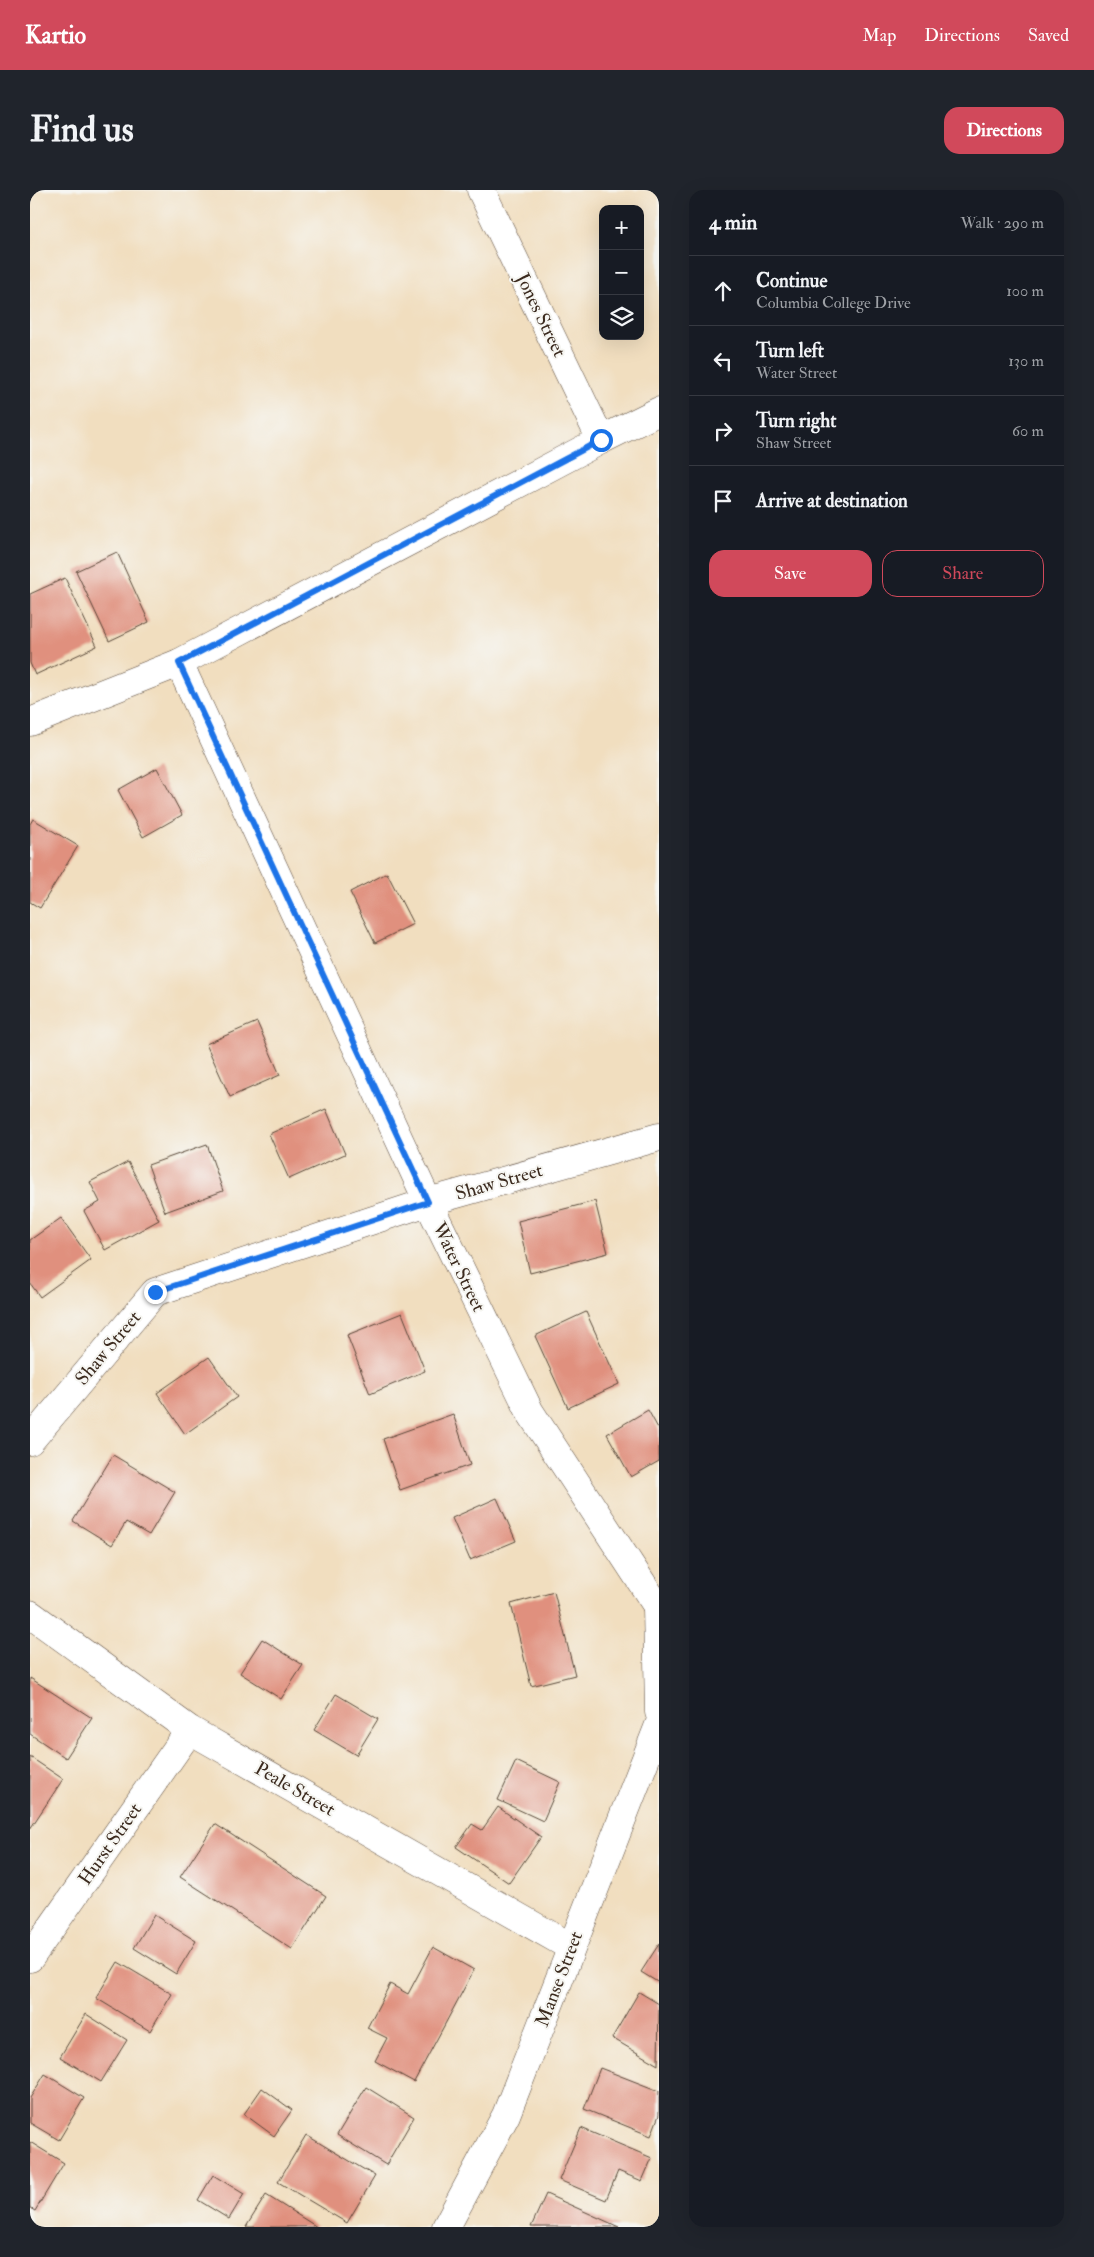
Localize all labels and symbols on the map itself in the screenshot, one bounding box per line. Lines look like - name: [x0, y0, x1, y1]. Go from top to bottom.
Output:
- street label: Jones Street: [510, 268, 572, 361]
- route start: [590, 429, 613, 452]
- street label: Shaw Street: [453, 1158, 545, 1206]
- street label: Water Street: [427, 1217, 491, 1316]
- route end: [144, 1281, 167, 1304]
- street label: Shaw Street: [70, 1306, 146, 1390]
- street label: Peale Street: [251, 1756, 339, 1822]
- street label: Hurst Street: [73, 1798, 147, 1890]
- street label: Manse Street: [530, 1928, 588, 2030]

